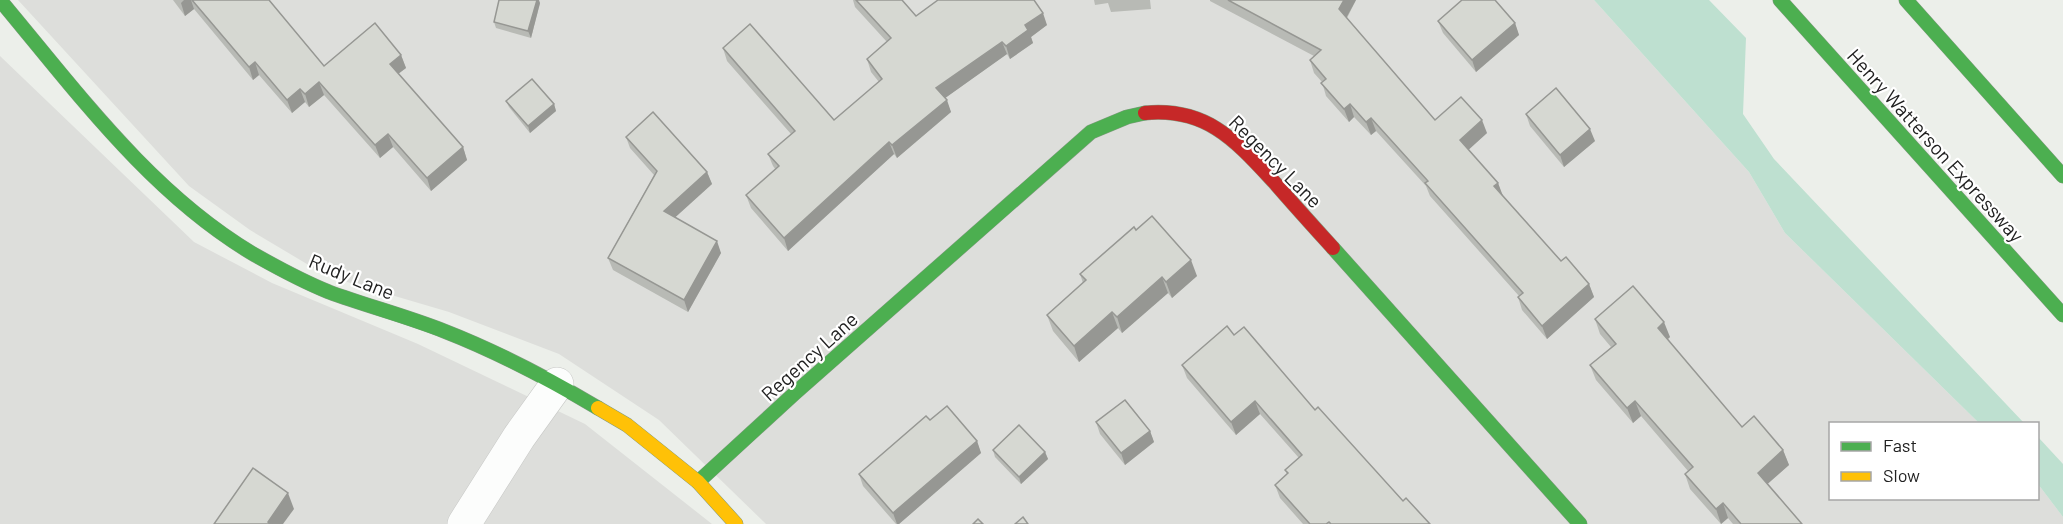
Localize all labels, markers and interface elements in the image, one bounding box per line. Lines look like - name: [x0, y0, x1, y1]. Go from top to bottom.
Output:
- street label: Henry Watterson Expressway: [1843, 43, 2029, 247]
- street label: Regency Lane: [1225, 110, 1327, 212]
- street label: Rudy Lane: [306, 248, 398, 304]
- street label: Regency Lane: [756, 307, 862, 405]
- legend: [1829, 422, 2039, 500]
- text: Fast: [1883, 434, 1917, 456]
- text: Slow: [1883, 464, 1920, 486]

